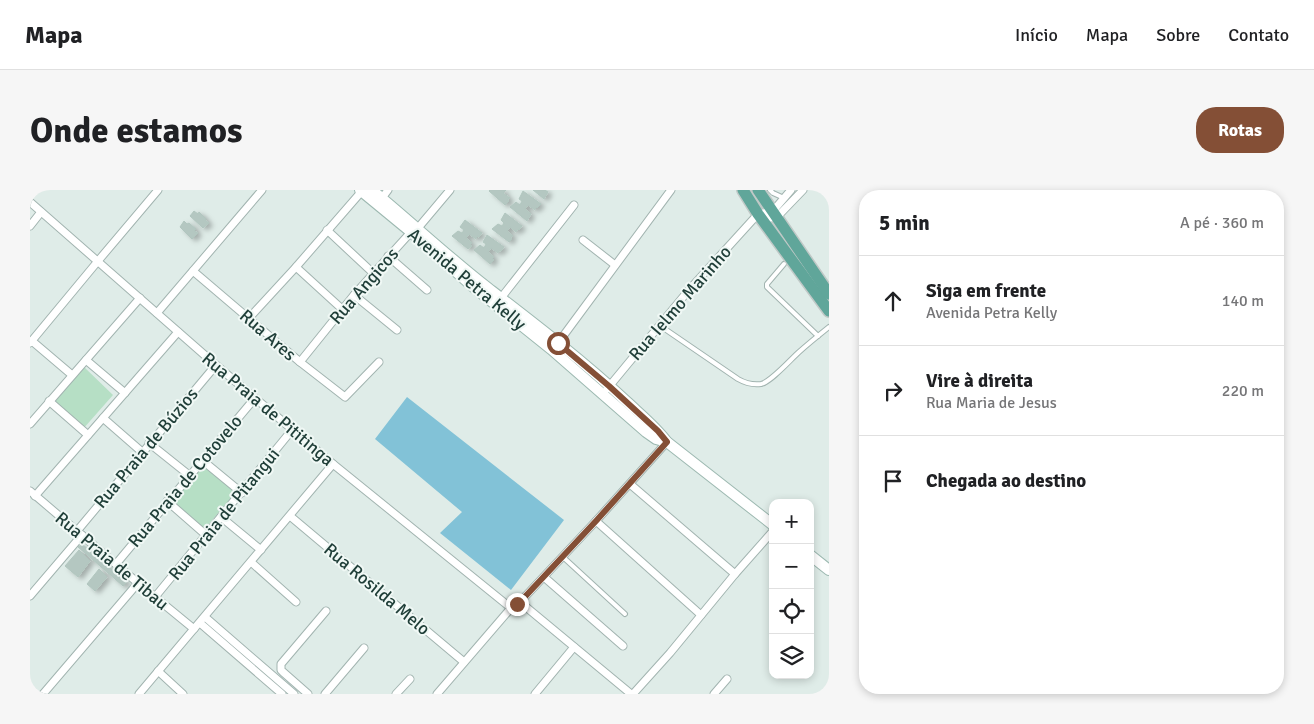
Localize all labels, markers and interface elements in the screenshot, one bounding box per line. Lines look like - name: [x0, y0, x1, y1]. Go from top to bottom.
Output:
- text: Mapa: [25, 20, 83, 50]
- text: Início: [1015, 24, 1058, 46]
- text: Mapa: [1086, 24, 1128, 46]
- text: Sobre: [1156, 24, 1200, 46]
- text: Contato: [1228, 24, 1289, 46]
- button: Rotas: [1196, 107, 1284, 153]
- text: Onde estamos: [30, 109, 242, 152]
- text: 5 min: [879, 210, 930, 236]
- text: A pé · 360 m: [1180, 213, 1264, 233]
- street label: Avenida Petra Kelly: [403, 223, 531, 335]
- street label: Rua Ielmo Marinho: [624, 241, 736, 365]
- street label: Rua Angicos: [325, 243, 403, 329]
- text: Siga em frente: [926, 279, 1046, 303]
- icon: ahead: [879, 287, 907, 315]
- text: 140 m: [1222, 291, 1264, 311]
- text: Avenida Petra Kelly: [926, 303, 1057, 323]
- street label: Rua Ares: [235, 305, 301, 366]
- route start: [547, 332, 570, 355]
- street label: Rua Praia de Pititinga: [198, 347, 338, 471]
- text: Vire à direita: [926, 369, 1033, 393]
- icon: right: [879, 377, 907, 405]
- text: 220 m: [1222, 381, 1264, 401]
- street label: Rua Praia de Búzios: [89, 383, 203, 513]
- text: Rua Maria de Jesus: [926, 393, 1057, 413]
- street label: Rua Praia de Cotovelo: [123, 410, 247, 552]
- street label: Rua Praia de Pitangui: [164, 443, 284, 585]
- icon: arrive: [879, 467, 907, 495]
- text: Chegada ao destino: [926, 469, 1086, 493]
- map controls: [769, 499, 814, 679]
- button: +: [769, 499, 814, 544]
- street label: Rua Praia de Tibau: [51, 507, 173, 615]
- street label: Rua Rosilda Melo: [319, 538, 435, 640]
- button: −: [769, 544, 814, 589]
- button: locate: [769, 589, 814, 634]
- route end: [506, 593, 529, 616]
- button: layers: [769, 634, 814, 679]

